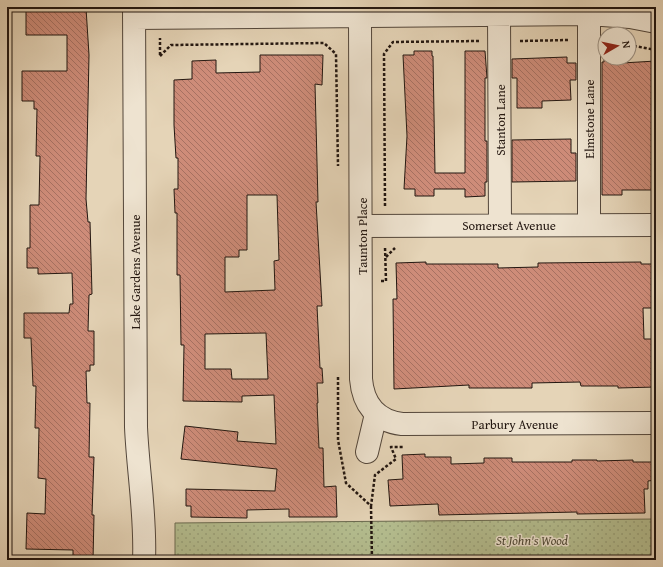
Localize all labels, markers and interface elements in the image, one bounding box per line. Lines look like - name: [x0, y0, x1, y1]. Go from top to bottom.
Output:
- north arrow: [597, 26, 637, 66]
- text: N: [618, 40, 635, 50]
- street label: Elmstone Lane: [580, 79, 599, 159]
- street label: Stanton Lane: [491, 84, 510, 156]
- street label: Taunton Place: [353, 197, 372, 275]
- street label: Lake Gardens Avenue: [126, 214, 145, 330]
- street label: Somerset Avenue: [462, 216, 556, 235]
- street label: Parbury Avenue: [472, 415, 558, 434]
- park label: St John's Wood: [496, 531, 568, 550]

